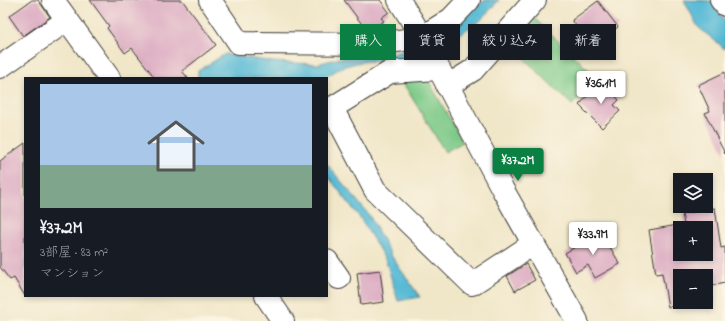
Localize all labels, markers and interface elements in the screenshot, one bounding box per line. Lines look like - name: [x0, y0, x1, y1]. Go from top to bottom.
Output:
- chip: 購入: [340, 24, 396, 60]
- chip: 賃貸: [404, 24, 460, 60]
- chip: 絞り込み: [468, 24, 552, 60]
- chip: 新着: [560, 24, 616, 60]
- pin: ¥36.1M: [568, 71, 634, 105]
- text: ¥36.1M: [586, 74, 616, 93]
- icon: home: [140, 110, 212, 182]
- pin: ¥37.2M: [485, 148, 551, 182]
- text: ¥37.2M: [502, 151, 534, 170]
- map controls: [673, 173, 713, 309]
- button: layers: [673, 173, 713, 213]
- text: ¥37.2M: [40, 216, 83, 241]
- button: +: [673, 221, 713, 261]
- pin: ¥33.9M: [560, 222, 626, 256]
- text: ¥33.9M: [578, 225, 608, 244]
- text: 3部屋 · 83 m²: [40, 243, 108, 262]
- text: マンション: [40, 264, 104, 283]
- button: −: [673, 269, 713, 309]

